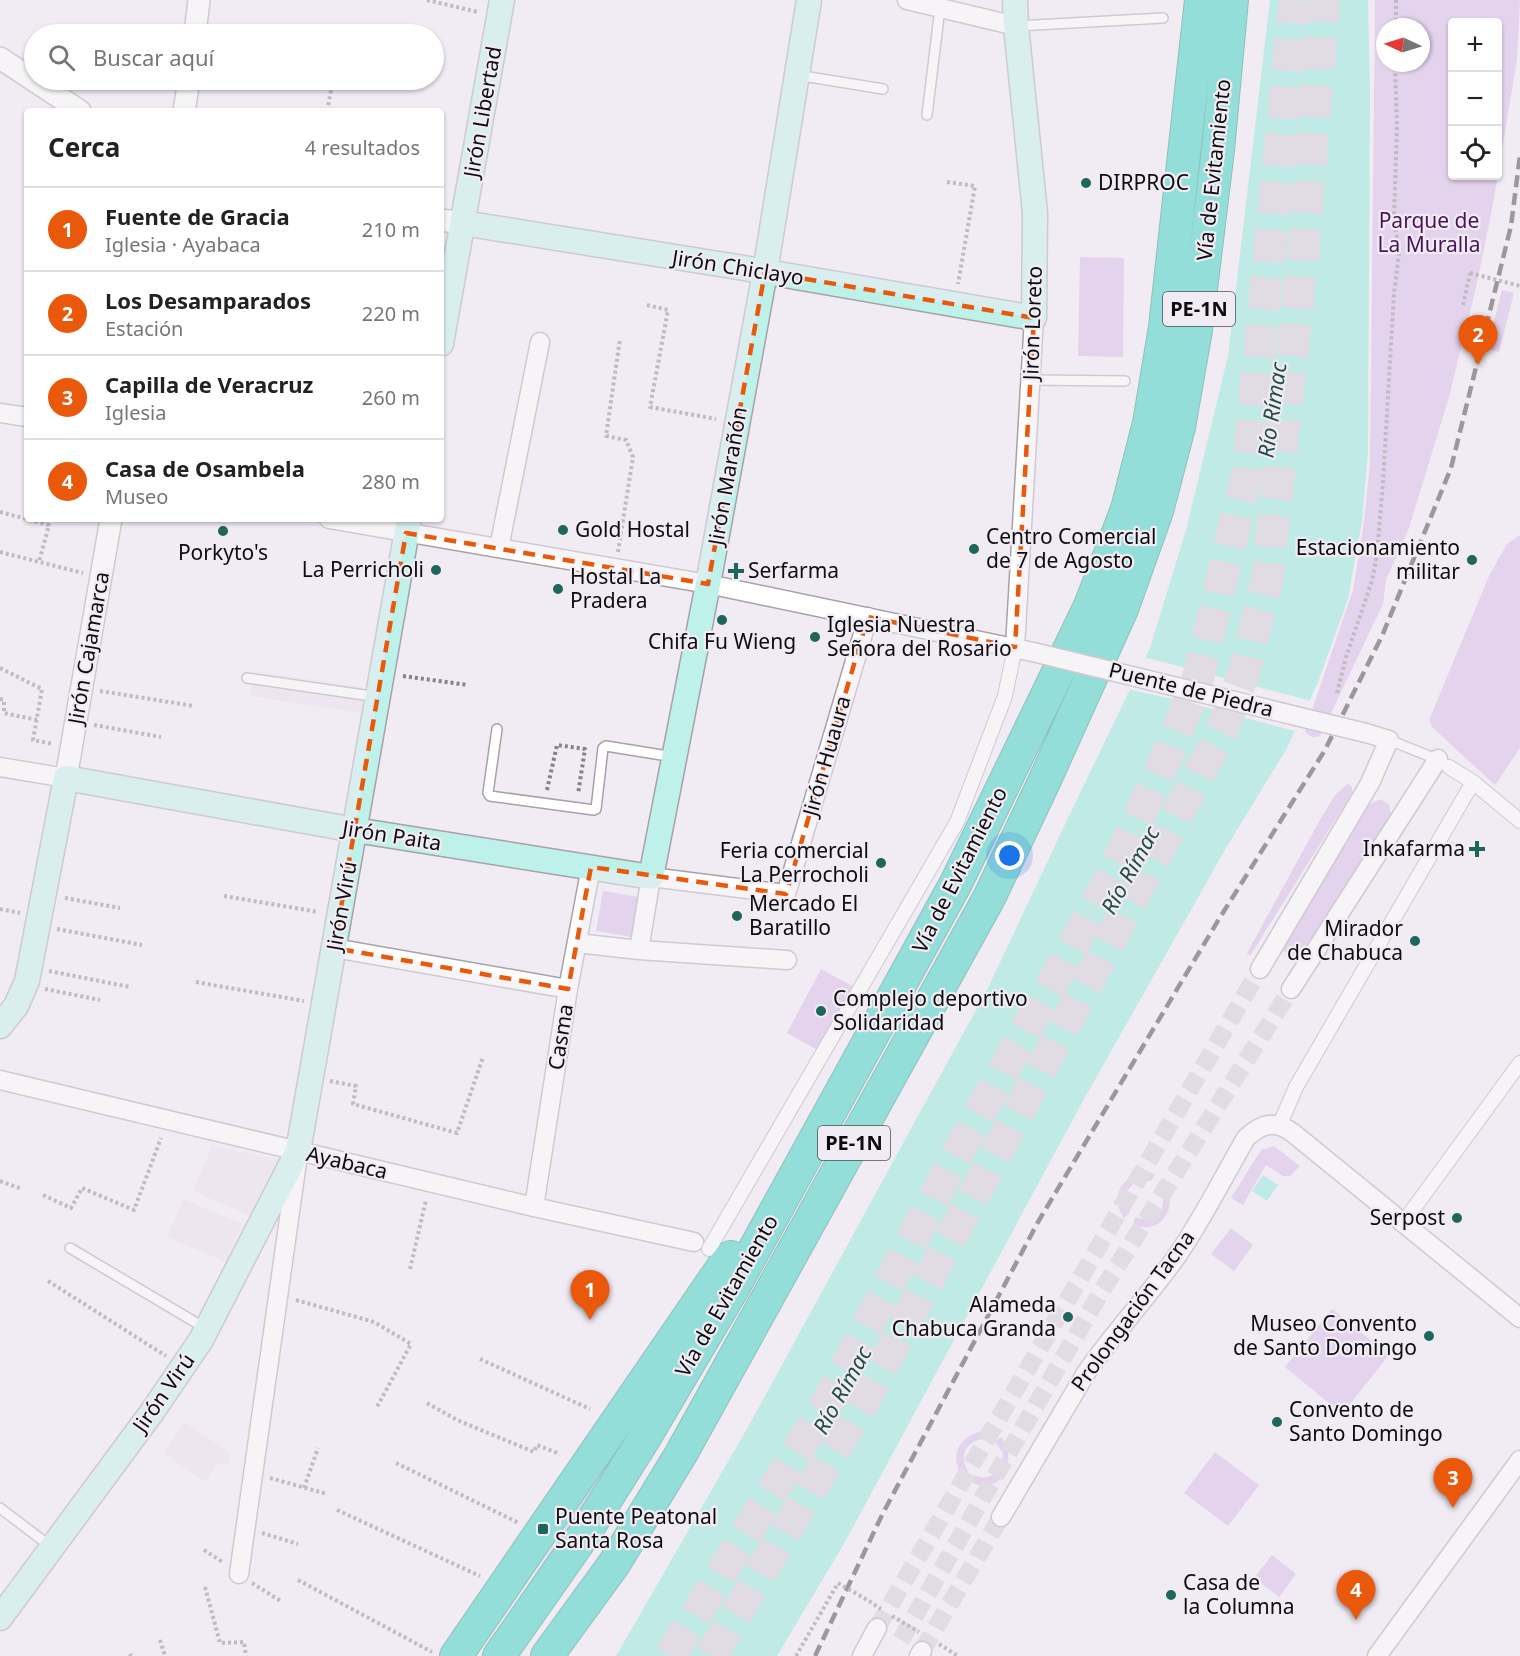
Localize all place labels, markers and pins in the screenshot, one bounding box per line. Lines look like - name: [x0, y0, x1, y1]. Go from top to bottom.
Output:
- place label: DIRPROC: [1098, 168, 1189, 196]
- marker: DIRPROC: [1079, 176, 1093, 190]
- pin: 2: [1458, 316, 1498, 365]
- place label: Gold Hostal: [575, 515, 690, 543]
- place label: Centro Comercial de 7 de Agosto: [986, 522, 1157, 574]
- marker: Gold Hostal: [556, 523, 570, 537]
- marker: Porkyto's: [216, 524, 230, 538]
- place label: Estacionamiento militar: [1296, 533, 1460, 585]
- place label: Porkyto's: [178, 538, 268, 566]
- marker: Centro Comercial de 7 de Agosto: [967, 542, 981, 556]
- marker: Estacionamiento militar: [1465, 553, 1479, 567]
- place label: La Perricholi: [302, 555, 424, 583]
- place label: Serfarma: [748, 556, 839, 584]
- place label: Hostal La Pradera: [570, 562, 661, 614]
- marker: La Perricholi: [429, 563, 443, 577]
- marker: Serfarma: [729, 564, 743, 578]
- marker: Hostal La Pradera: [551, 582, 565, 596]
- place label: Iglesia Nuestra Señora del Rosario: [827, 610, 1012, 662]
- marker: Chifa Fu Wieng: [715, 613, 729, 627]
- place label: Chifa Fu Wieng: [648, 627, 796, 655]
- marker: Iglesia Nuestra Señora del Rosario: [808, 630, 822, 644]
- place label: Inkafarma: [1363, 834, 1465, 862]
- place label: Feria comercial La Perrocholi: [720, 836, 869, 888]
- marker: Inkafarma: [1470, 842, 1484, 856]
- marker: Feria comercial La Perrocholi: [874, 856, 888, 870]
- place label: Mercado El Baratillo: [749, 889, 858, 941]
- marker: Mercado El Baratillo: [730, 909, 744, 923]
- place label: Mirador de Chabuca: [1287, 914, 1403, 966]
- marker: Mirador de Chabuca: [1408, 934, 1422, 948]
- place label: Complejo deportivo Solidaridad: [833, 984, 1028, 1036]
- marker: Complejo deportivo Solidaridad: [814, 1004, 828, 1018]
- place label: Serpost: [1370, 1203, 1445, 1231]
- marker: Serpost: [1450, 1211, 1464, 1225]
- pin: 1: [570, 1270, 610, 1320]
- place label: Alameda Chabuca Granda: [892, 1290, 1056, 1342]
- place label: Museo Convento de Santo Domingo: [1233, 1309, 1417, 1361]
- marker: Alameda Chabuca Granda: [1061, 1310, 1075, 1324]
- marker: Museo Convento de Santo Domingo: [1422, 1329, 1436, 1343]
- place label: Convento de Santo Domingo: [1289, 1395, 1443, 1447]
- marker: Convento de Santo Domingo: [1270, 1415, 1284, 1429]
- pin: 3: [1434, 1458, 1472, 1508]
- place label: Puente Peatonal Santa Rosa: [555, 1502, 717, 1554]
- marker: Puente Peatonal Santa Rosa: [536, 1522, 550, 1536]
- place label: Casa de la Columna: [1183, 1568, 1294, 1620]
- pin: 4: [1336, 1570, 1376, 1620]
- marker: Casa de la Columna: [1164, 1588, 1178, 1602]

